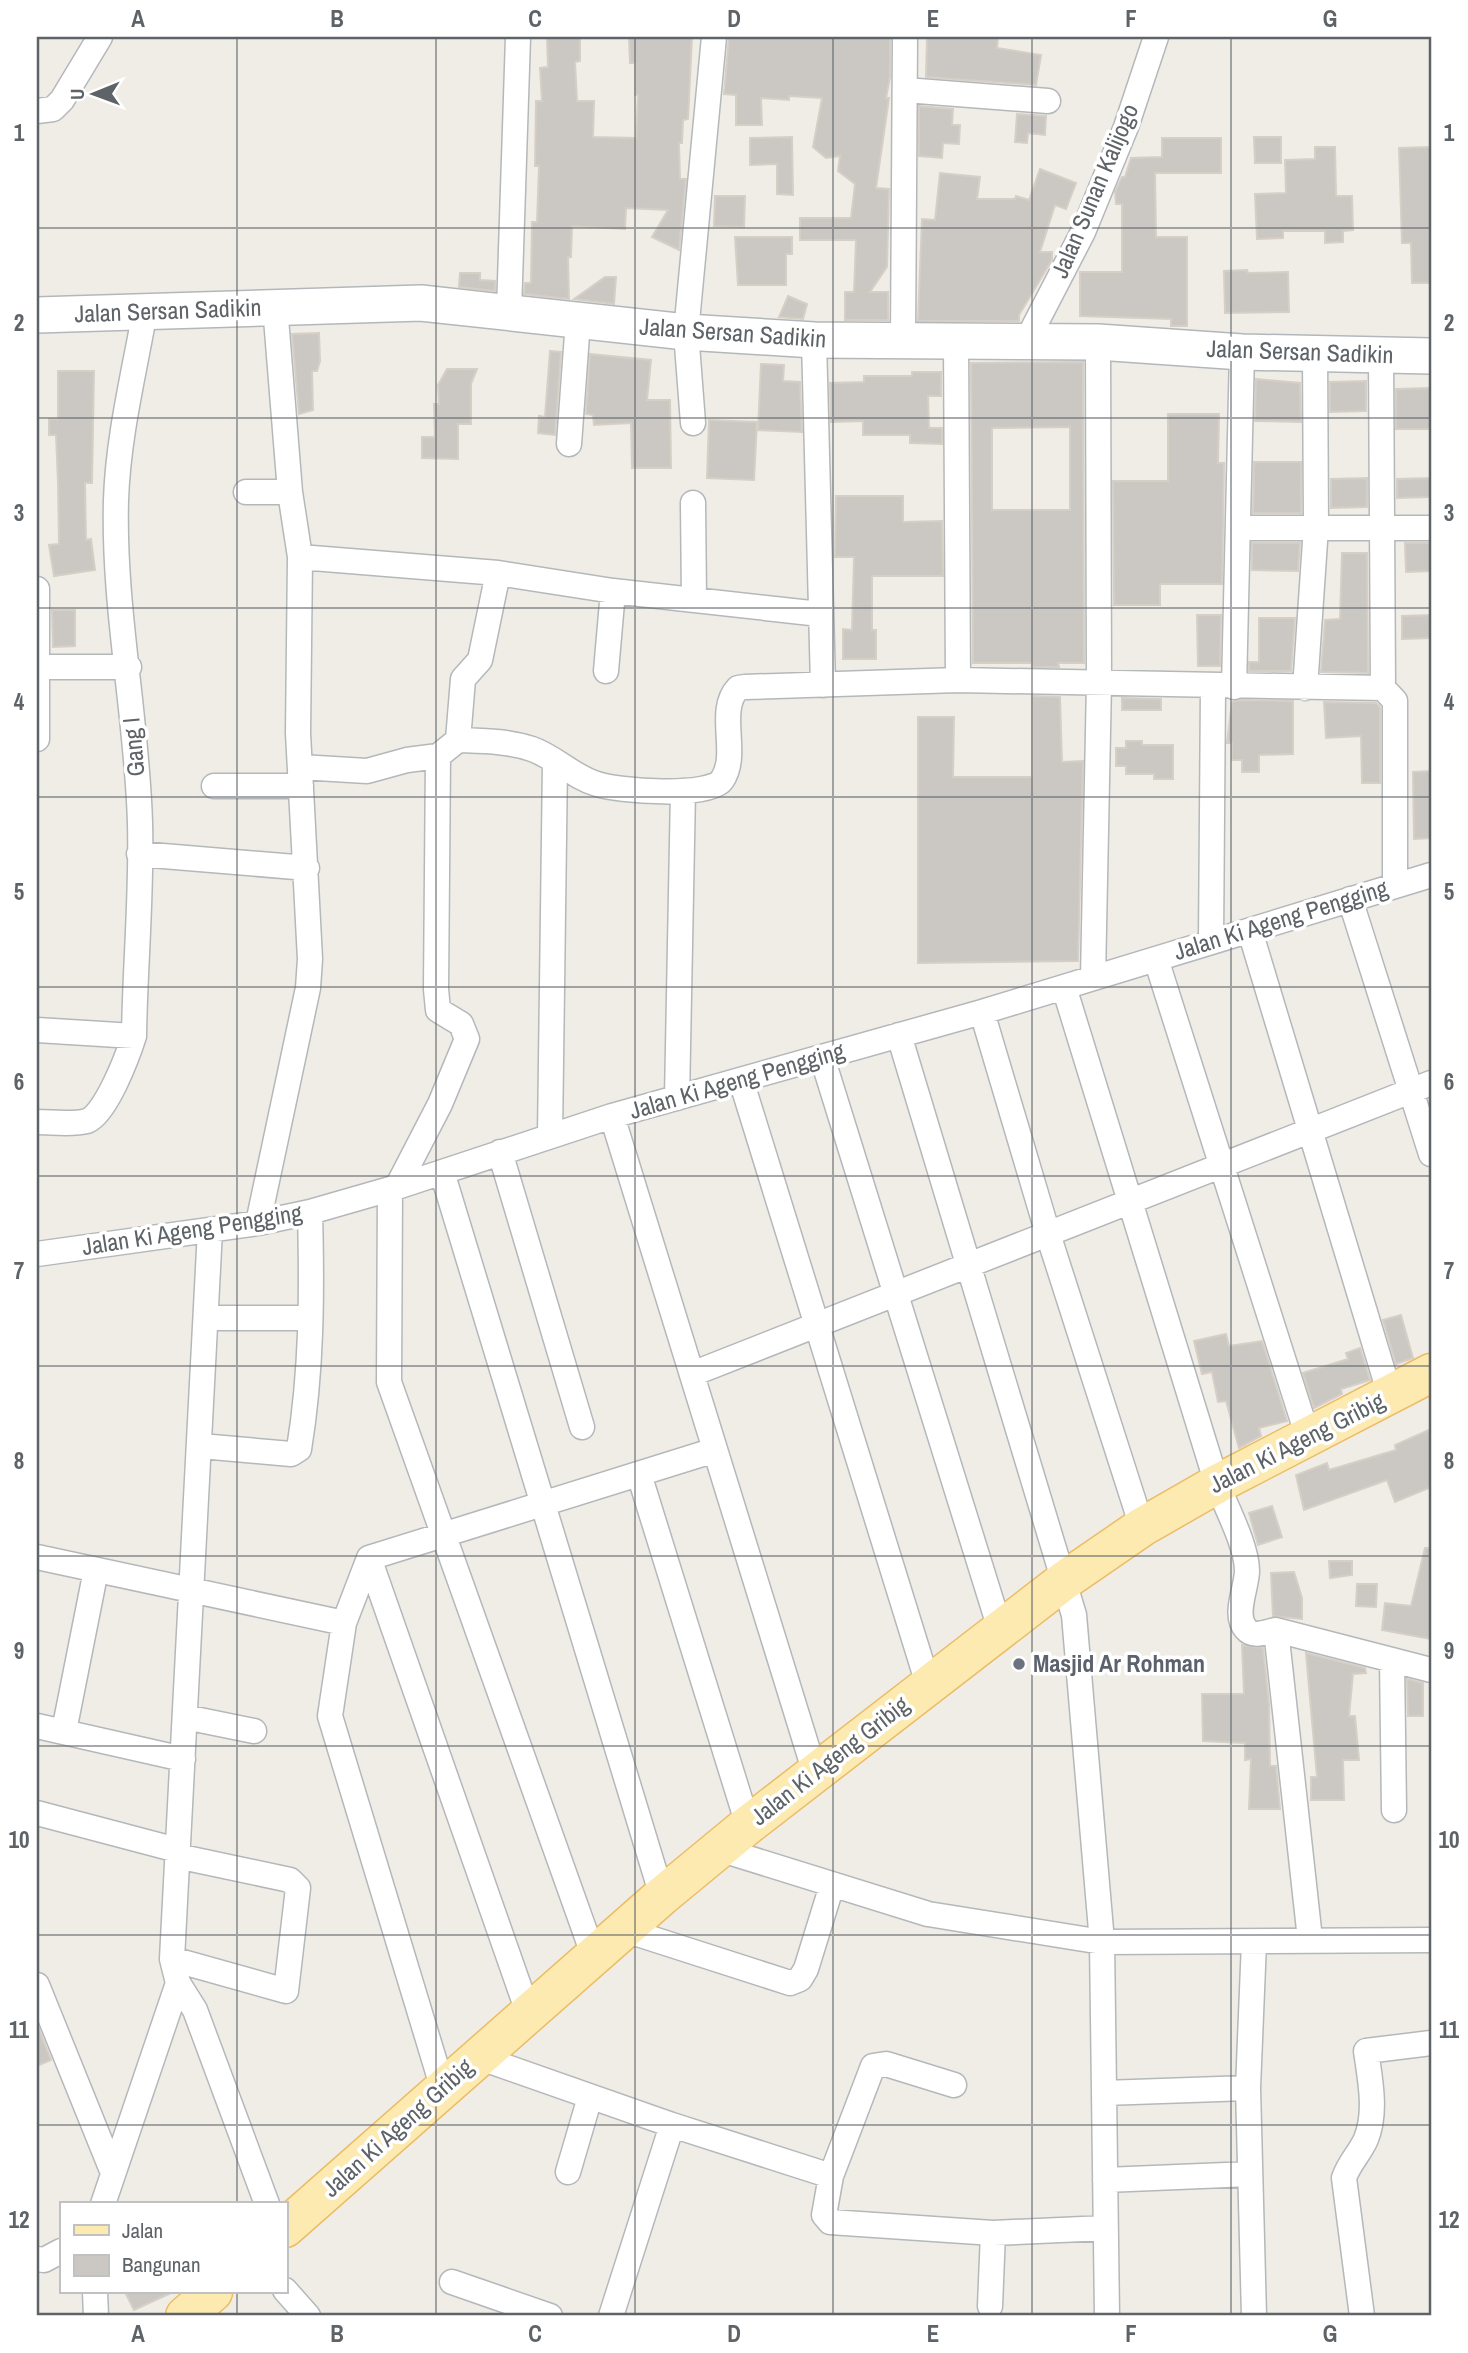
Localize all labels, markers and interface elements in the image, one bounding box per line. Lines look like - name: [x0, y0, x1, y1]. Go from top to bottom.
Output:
- text: A: [131, 3, 145, 34]
- text: B: [330, 3, 344, 34]
- text: C: [528, 3, 542, 34]
- text: D: [727, 3, 741, 34]
- text: E: [927, 3, 939, 34]
- text: F: [1125, 3, 1137, 34]
- text: G: [1323, 3, 1337, 34]
- north arrow: [60, 60, 130, 130]
- text: U: [64, 88, 90, 100]
- street label: Jalan Sunan Kalijogo: [1043, 99, 1145, 282]
- text: 1: [14, 117, 25, 148]
- text: 1: [1444, 117, 1455, 148]
- street label: Jalan Sersan Sadikin: [74, 291, 262, 329]
- text: 2: [14, 307, 24, 338]
- text: 2: [1444, 307, 1454, 338]
- street label: Jalan Sersan Sadikin: [639, 310, 828, 354]
- street label: Jalan Sersan Sadikin: [1206, 332, 1394, 370]
- text: 3: [14, 497, 24, 528]
- text: 3: [1444, 497, 1454, 528]
- text: 4: [14, 686, 25, 717]
- text: 4: [1444, 686, 1455, 717]
- street label: Gang I: [114, 716, 152, 778]
- street label: Jalan Ki Ageng Pengging: [1170, 871, 1392, 967]
- text: 5: [14, 876, 24, 907]
- text: 5: [1444, 876, 1454, 907]
- street label: Jalan Ki Ageng Pengging: [626, 1034, 848, 1126]
- text: 6: [14, 1066, 24, 1097]
- text: 6: [1444, 1066, 1454, 1097]
- street label: Jalan Ki Ageng Pengging: [80, 1196, 304, 1262]
- text: 7: [14, 1255, 24, 1286]
- text: 7: [1444, 1255, 1454, 1286]
- street label: Jalan Ki Ageng Gribig: [1203, 1384, 1390, 1500]
- text: 8: [14, 1445, 24, 1476]
- text: 8: [1444, 1445, 1454, 1476]
- text: 9: [14, 1635, 24, 1666]
- text: 9: [1444, 1635, 1454, 1666]
- place label: Masjid Ar Rohman: [1033, 1647, 1205, 1679]
- marker: Masjid Ar Rohman: [1011, 1656, 1027, 1672]
- street label: Jalan Ki Ageng Gribig: [744, 1688, 915, 1832]
- text: 10: [9, 1824, 29, 1855]
- text: 10: [1439, 1824, 1459, 1855]
- text: 11: [9, 2014, 29, 2045]
- text: 11: [1439, 2014, 1459, 2045]
- street label: Jalan Ki Ageng Gribig: [315, 2051, 480, 2204]
- legend: [60, 2202, 287, 2294]
- text: 12: [9, 2204, 29, 2235]
- text: 12: [1439, 2204, 1459, 2235]
- text: Jalan: [122, 2216, 163, 2245]
- text: Bangunan: [122, 2250, 201, 2279]
- text: A: [131, 2318, 145, 2349]
- text: B: [330, 2318, 344, 2349]
- text: C: [528, 2318, 542, 2349]
- text: D: [727, 2318, 741, 2349]
- text: E: [927, 2318, 939, 2349]
- text: F: [1125, 2318, 1137, 2349]
- text: G: [1323, 2318, 1337, 2349]

